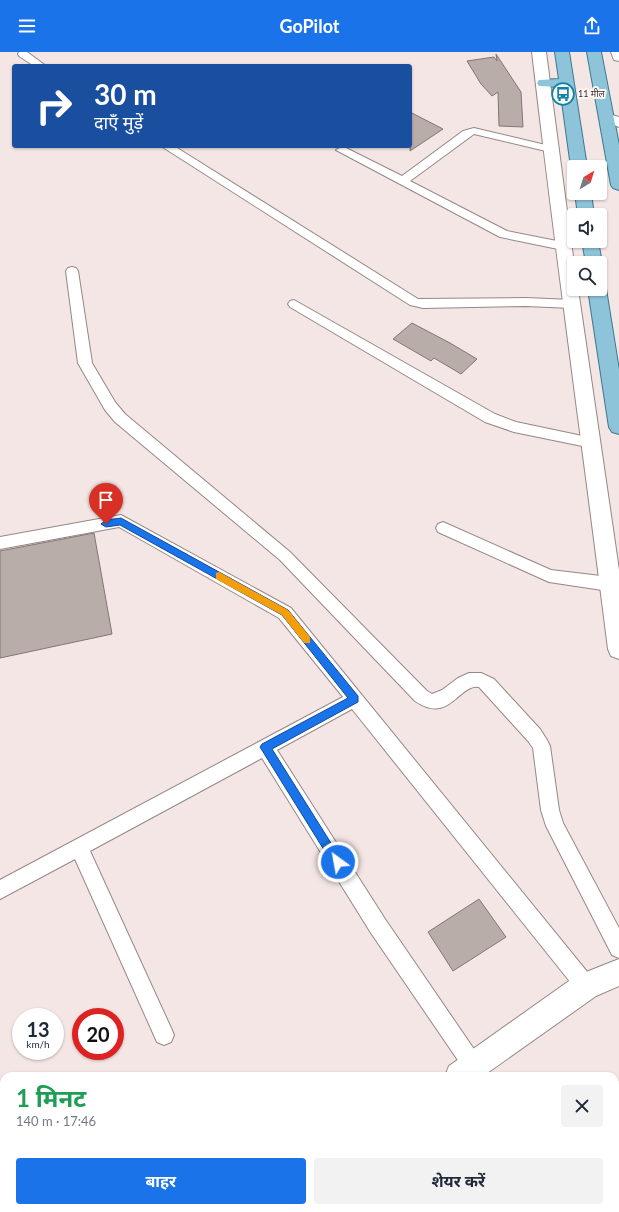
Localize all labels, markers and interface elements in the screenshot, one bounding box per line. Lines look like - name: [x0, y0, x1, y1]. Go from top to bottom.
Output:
- icon: menu: [16, 15, 38, 37]
- text: GoPilot: [279, 15, 340, 37]
- icon: share: [581, 15, 603, 37]
- text: 30 m: [94, 77, 157, 111]
- icon: right: [28, 80, 80, 132]
- bus stop icon: 11 मील: [550, 81, 576, 107]
- place label: 11 मील: [578, 88, 605, 99]
- text: दाएँ मुड़ें: [94, 111, 143, 133]
- north arrow: [567, 160, 607, 200]
- map controls: [567, 160, 607, 296]
- button: sound: [567, 208, 607, 248]
- button: search: [567, 256, 607, 296]
- pin: [89, 483, 123, 524]
- icon: arrive: [95, 489, 117, 511]
- position arrow: [317, 841, 359, 883]
- speed limit sign: 20: [72, 1008, 124, 1060]
- text: 13: [26, 1017, 50, 1041]
- text: km/h: [26, 1038, 50, 1050]
- text: 1 मिनट: [16, 1083, 86, 1112]
- button: close: [561, 1085, 603, 1127]
- text: 140 m · 17:46: [16, 1113, 96, 1129]
- button: बाहर: [16, 1158, 306, 1204]
- button: शेयर करें: [314, 1158, 603, 1204]

